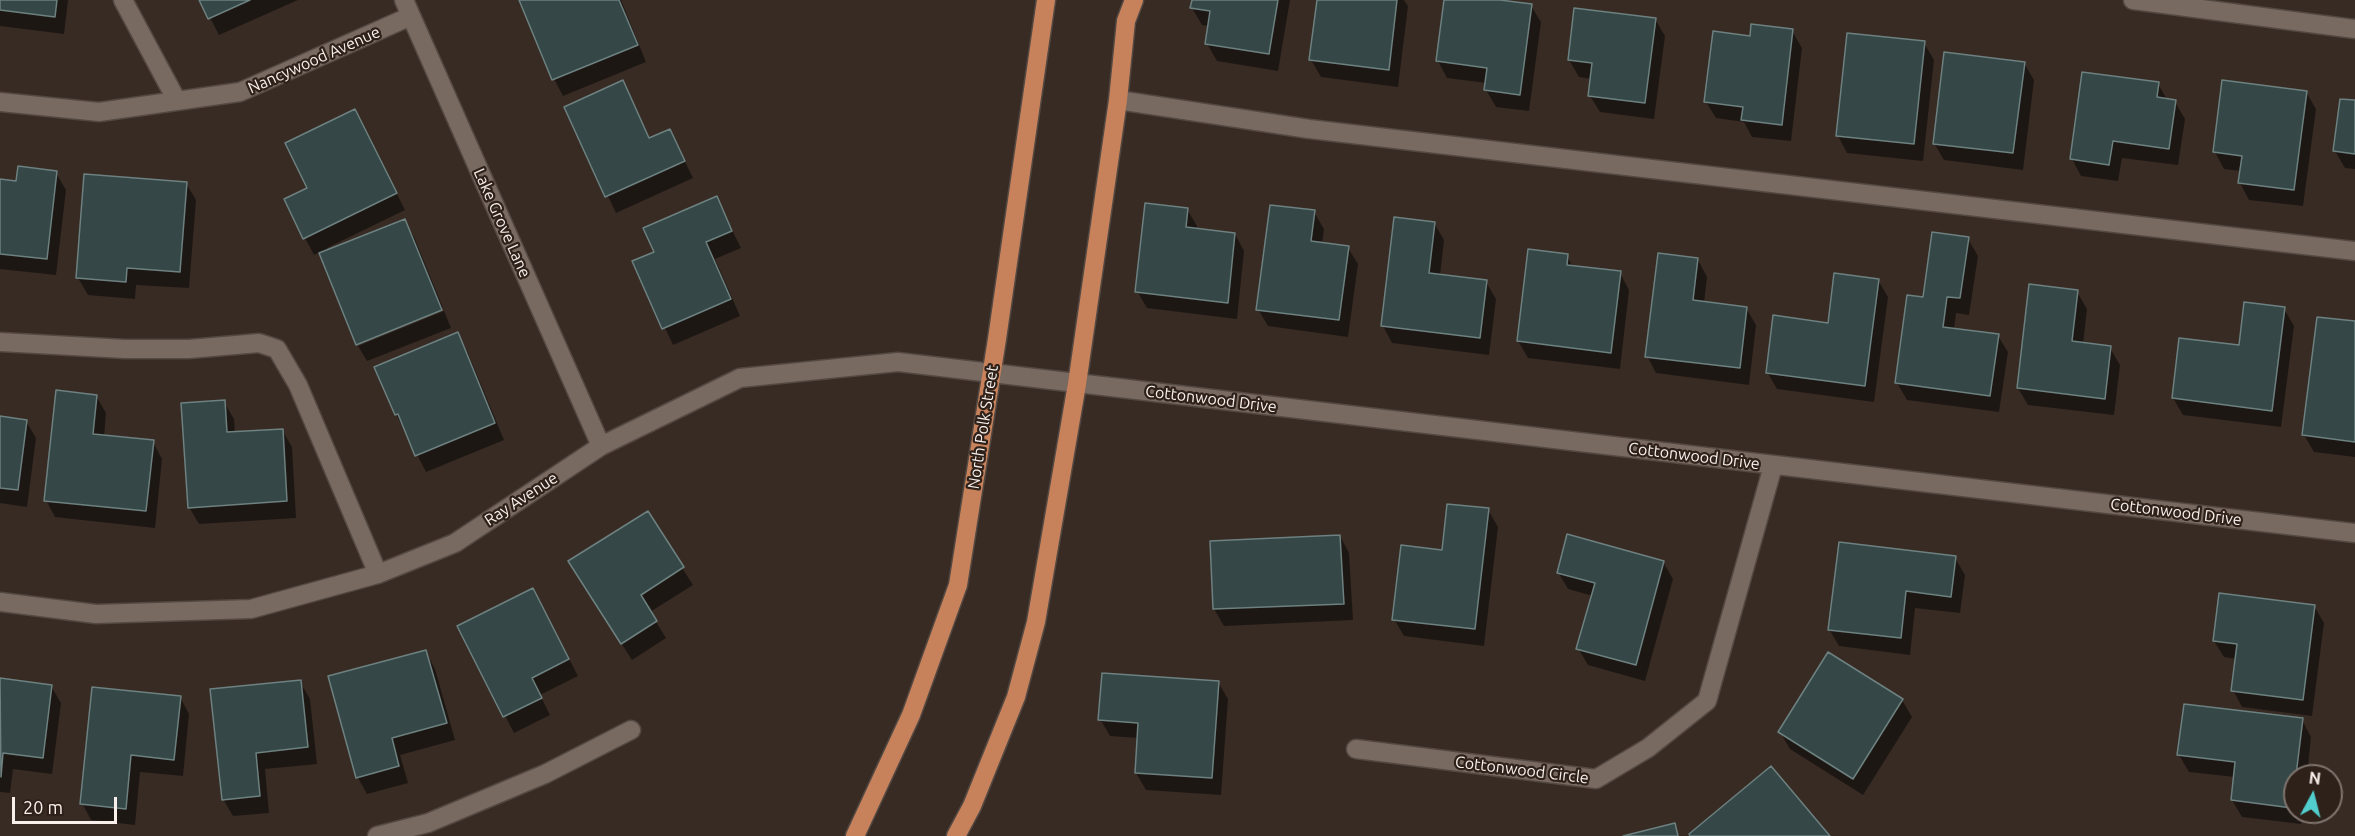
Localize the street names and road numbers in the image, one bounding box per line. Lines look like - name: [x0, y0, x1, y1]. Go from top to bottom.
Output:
- street label: Nancywood Avenue: [245, 22, 383, 98]
- street label: Lake Grove Lane: [469, 166, 535, 280]
- street label: North Polk Street: [964, 364, 1002, 490]
- street label: Cottonwood Drive: [1144, 381, 1278, 417]
- street label: Cottonwood Drive: [1627, 438, 1761, 474]
- street label: Ray Avenue: [481, 468, 561, 530]
- street label: Cottonwood Drive: [2109, 494, 2243, 530]
- street label: Cottonwood Circle: [1454, 752, 1590, 788]

